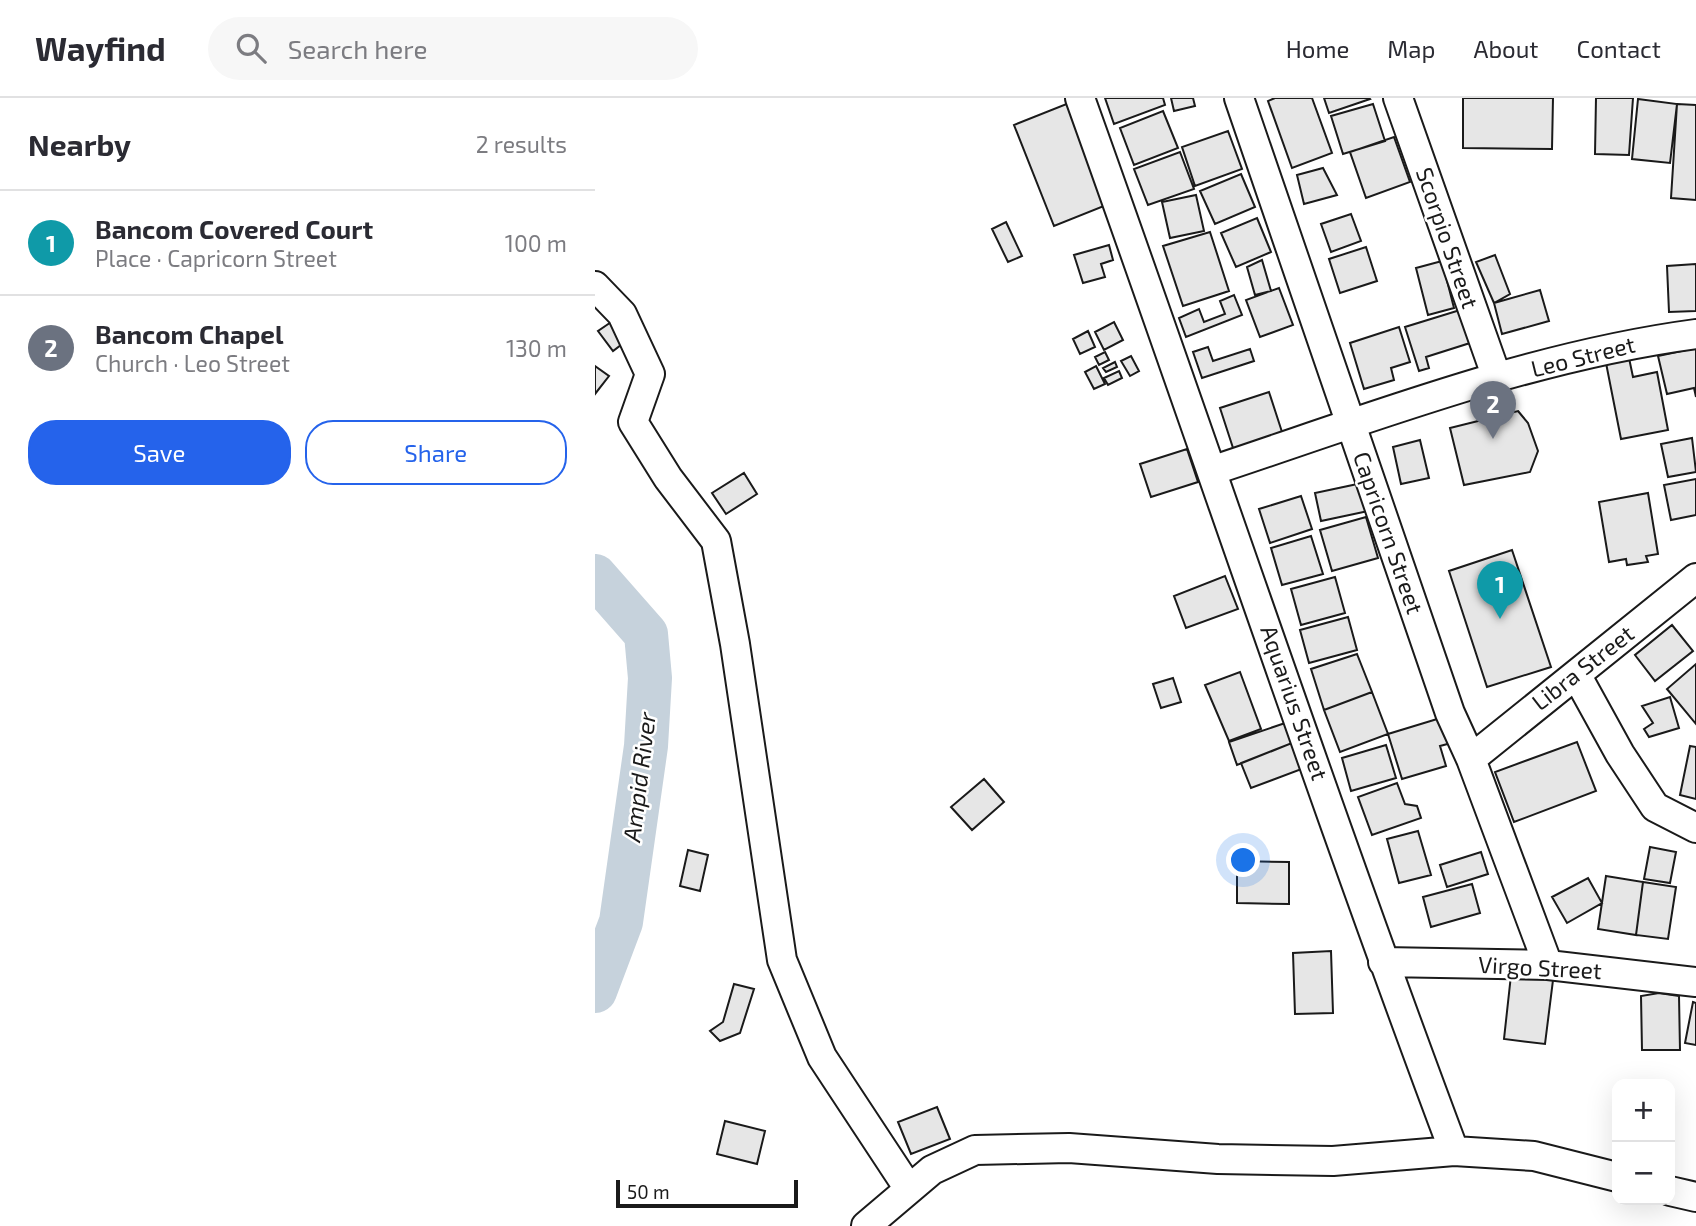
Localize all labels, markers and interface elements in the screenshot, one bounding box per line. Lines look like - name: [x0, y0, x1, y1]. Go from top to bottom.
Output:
- search box: [208, 17, 698, 80]
- text: Wayfind: [35, 28, 166, 68]
- icon: search: [232, 29, 270, 67]
- text: Search here: [288, 33, 427, 64]
- text: Home: [1286, 34, 1349, 63]
- text: Map: [1387, 34, 1435, 63]
- text: About: [1473, 34, 1539, 63]
- text: Contact: [1577, 34, 1661, 63]
- text: Nearby: [28, 126, 131, 162]
- text: 2 results: [476, 130, 567, 158]
- street label: Scorpio Street: [1411, 163, 1485, 312]
- text: Bancom Covered Court: [95, 213, 373, 244]
- text: 1: [46, 229, 56, 257]
- text: 100 m: [505, 229, 567, 257]
- text: Place · Capricorn Street: [95, 244, 337, 272]
- text: Bancom Chapel: [95, 318, 284, 349]
- street label: Leo Street: [1528, 330, 1638, 382]
- text: 2: [44, 334, 58, 362]
- text: 130 m: [506, 334, 567, 362]
- text: Church · Leo Street: [95, 349, 290, 377]
- pin: 2: [1470, 381, 1516, 439]
- button: Save: [28, 420, 291, 485]
- button: Share: [305, 420, 567, 485]
- street label: Capricorn Street: [1348, 448, 1430, 618]
- pin: 1: [1477, 561, 1523, 619]
- street label: Libra Street: [1526, 619, 1639, 716]
- street label: Aquarius Street: [1255, 622, 1335, 784]
- water label: Ampid River: [616, 710, 661, 844]
- your location: [1226, 843, 1260, 877]
- street label: Virgo Street: [1478, 950, 1603, 984]
- map controls: [1612, 1079, 1675, 1205]
- button: +: [1612, 1079, 1675, 1142]
- button: −: [1612, 1142, 1675, 1205]
- scale bar: [616, 1177, 798, 1209]
- text: 50 m: [627, 1180, 670, 1203]

